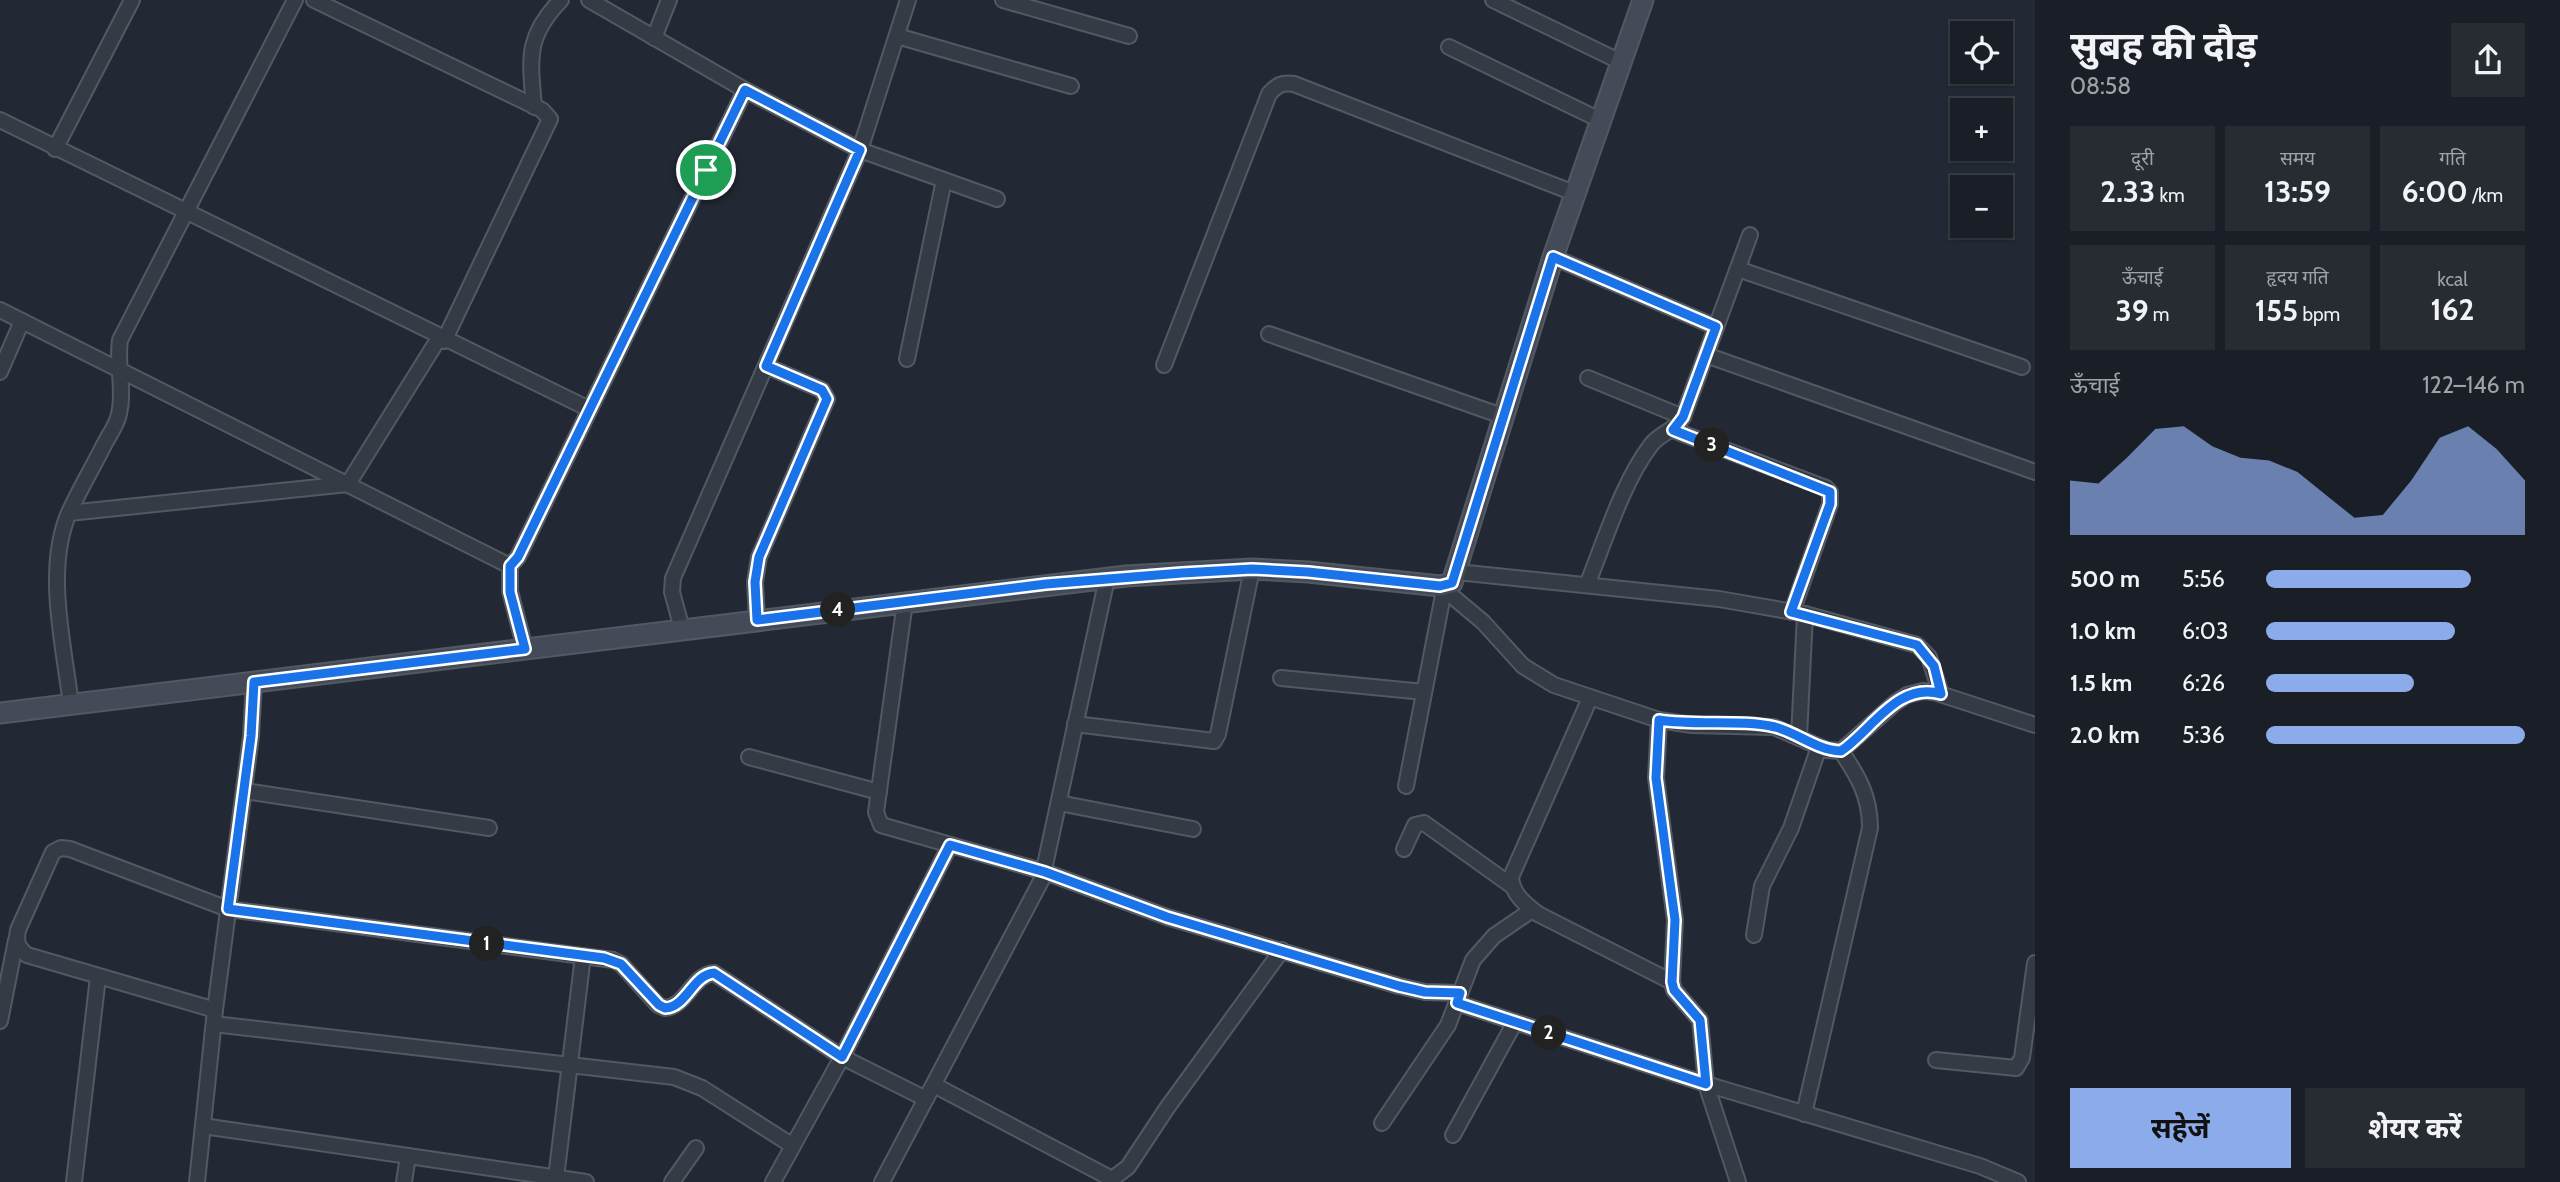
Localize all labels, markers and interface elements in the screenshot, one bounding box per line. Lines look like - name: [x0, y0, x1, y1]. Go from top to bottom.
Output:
- map controls: [1950, 21, 2013, 238]
- button: locate: [1950, 21, 2013, 84]
- text: सुबह की दौड़: [2070, 22, 2257, 69]
- button: share: [2451, 23, 2525, 97]
- text: 08:58: [2070, 72, 2131, 100]
- button: +: [1950, 98, 2013, 161]
- pin: [676, 140, 736, 200]
- text: दूरी: [2131, 147, 2154, 170]
- text: समय: [2280, 147, 2315, 170]
- text: गति: [2439, 147, 2466, 170]
- icon: arrive: [687, 151, 725, 189]
- text: 2.33: [2100, 173, 2155, 210]
- text: 13:59: [2264, 173, 2331, 210]
- text: 6:00: [2402, 173, 2468, 210]
- button: −: [1950, 175, 2013, 238]
- text: km: [2155, 184, 2185, 207]
- text: /km: [2468, 184, 2503, 207]
- text: ऊँचाई: [2122, 266, 2163, 289]
- text: हृदय गति: [2266, 266, 2329, 289]
- text: kcal: [2437, 268, 2468, 291]
- text: 162: [2431, 291, 2474, 328]
- text: 39: [2116, 292, 2149, 329]
- text: 155: [2255, 292, 2298, 329]
- text: m: [2149, 303, 2169, 326]
- text: bpm: [2298, 303, 2340, 326]
- text: ऊँचाई: [2070, 371, 2120, 399]
- text: 122–146 m: [2422, 371, 2525, 399]
- pin: 3: [1694, 428, 1730, 462]
- text: 3: [1706, 433, 1717, 456]
- text: 500 m: [2070, 565, 2140, 593]
- text: 5:56: [2182, 565, 2225, 593]
- pin: 4: [820, 592, 856, 628]
- text: 4: [832, 598, 843, 621]
- text: 1.0 km: [2070, 617, 2136, 645]
- text: 6:03: [2182, 617, 2228, 645]
- text: 1.5 km: [2070, 669, 2132, 697]
- text: 6:26: [2182, 669, 2225, 697]
- text: 2.0 km: [2070, 721, 2140, 749]
- text: 5:36: [2182, 721, 2225, 749]
- pin: 1: [470, 926, 504, 962]
- text: 1: [483, 932, 490, 955]
- pin: 2: [1532, 1016, 1566, 1050]
- text: 2: [1543, 1021, 1554, 1044]
- button: सहेजें: [2070, 1088, 2291, 1168]
- button: शेयर करें: [2305, 1088, 2525, 1168]

